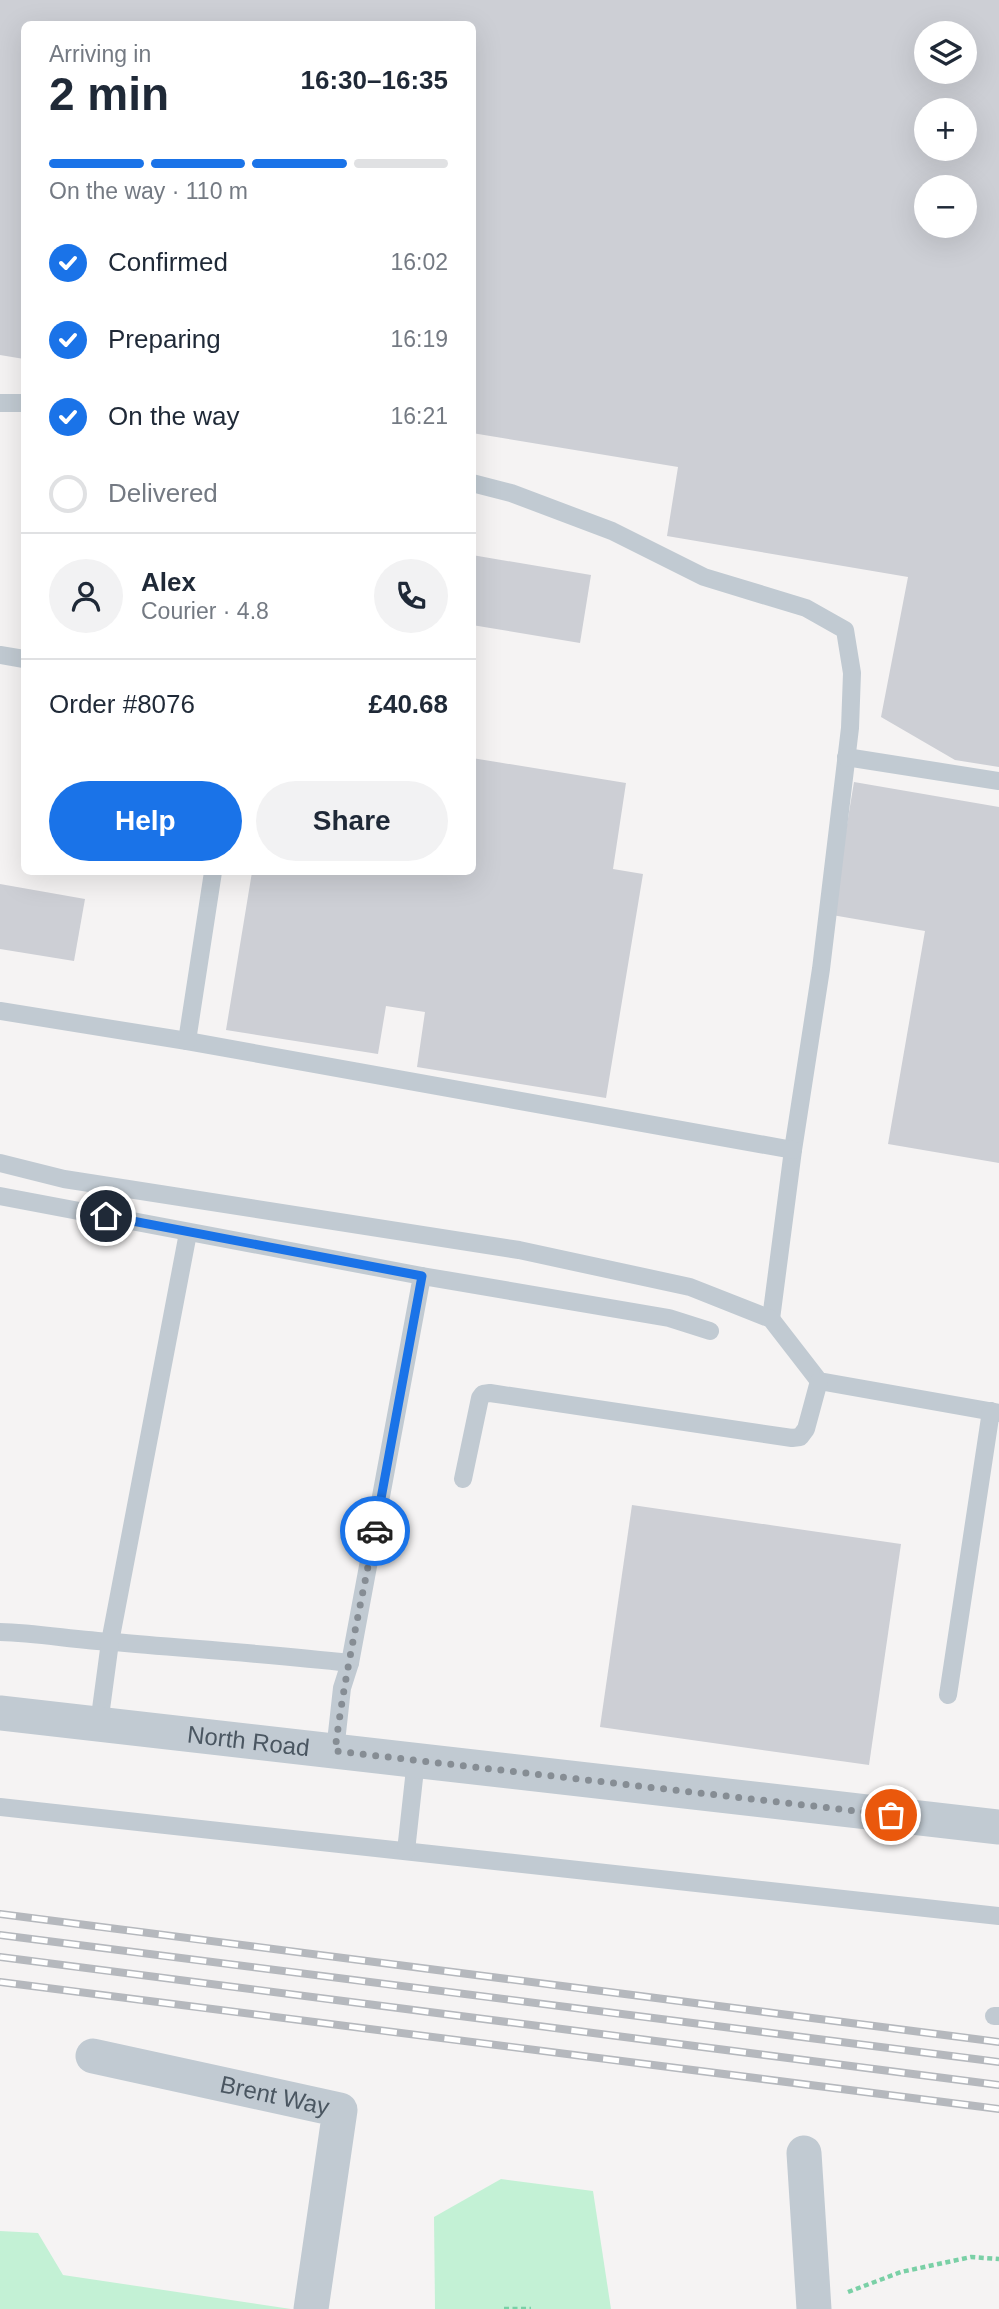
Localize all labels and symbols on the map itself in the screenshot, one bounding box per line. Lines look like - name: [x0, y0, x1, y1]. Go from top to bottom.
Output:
- pin: [76, 1186, 136, 1246]
- courier: [340, 1496, 410, 1566]
- street label: North Road: [186, 1720, 311, 1761]
- pin: [861, 1785, 921, 1845]
- street label: Brent Way: [218, 2070, 332, 2120]

